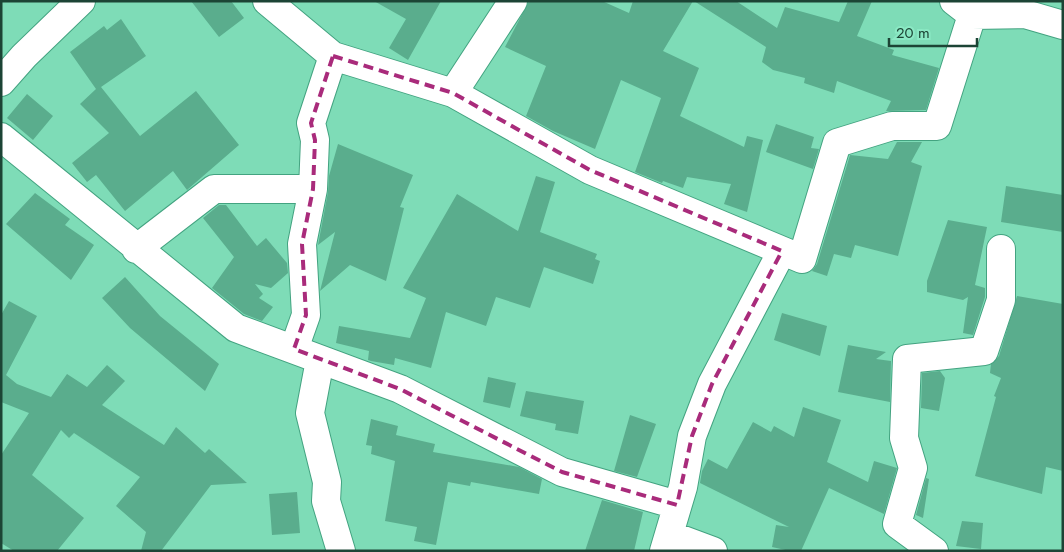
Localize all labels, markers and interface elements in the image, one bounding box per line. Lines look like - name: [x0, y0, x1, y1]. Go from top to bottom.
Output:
- scale bar: [889, 15, 976, 47]
- text: 20 m: [896, 22, 930, 44]

